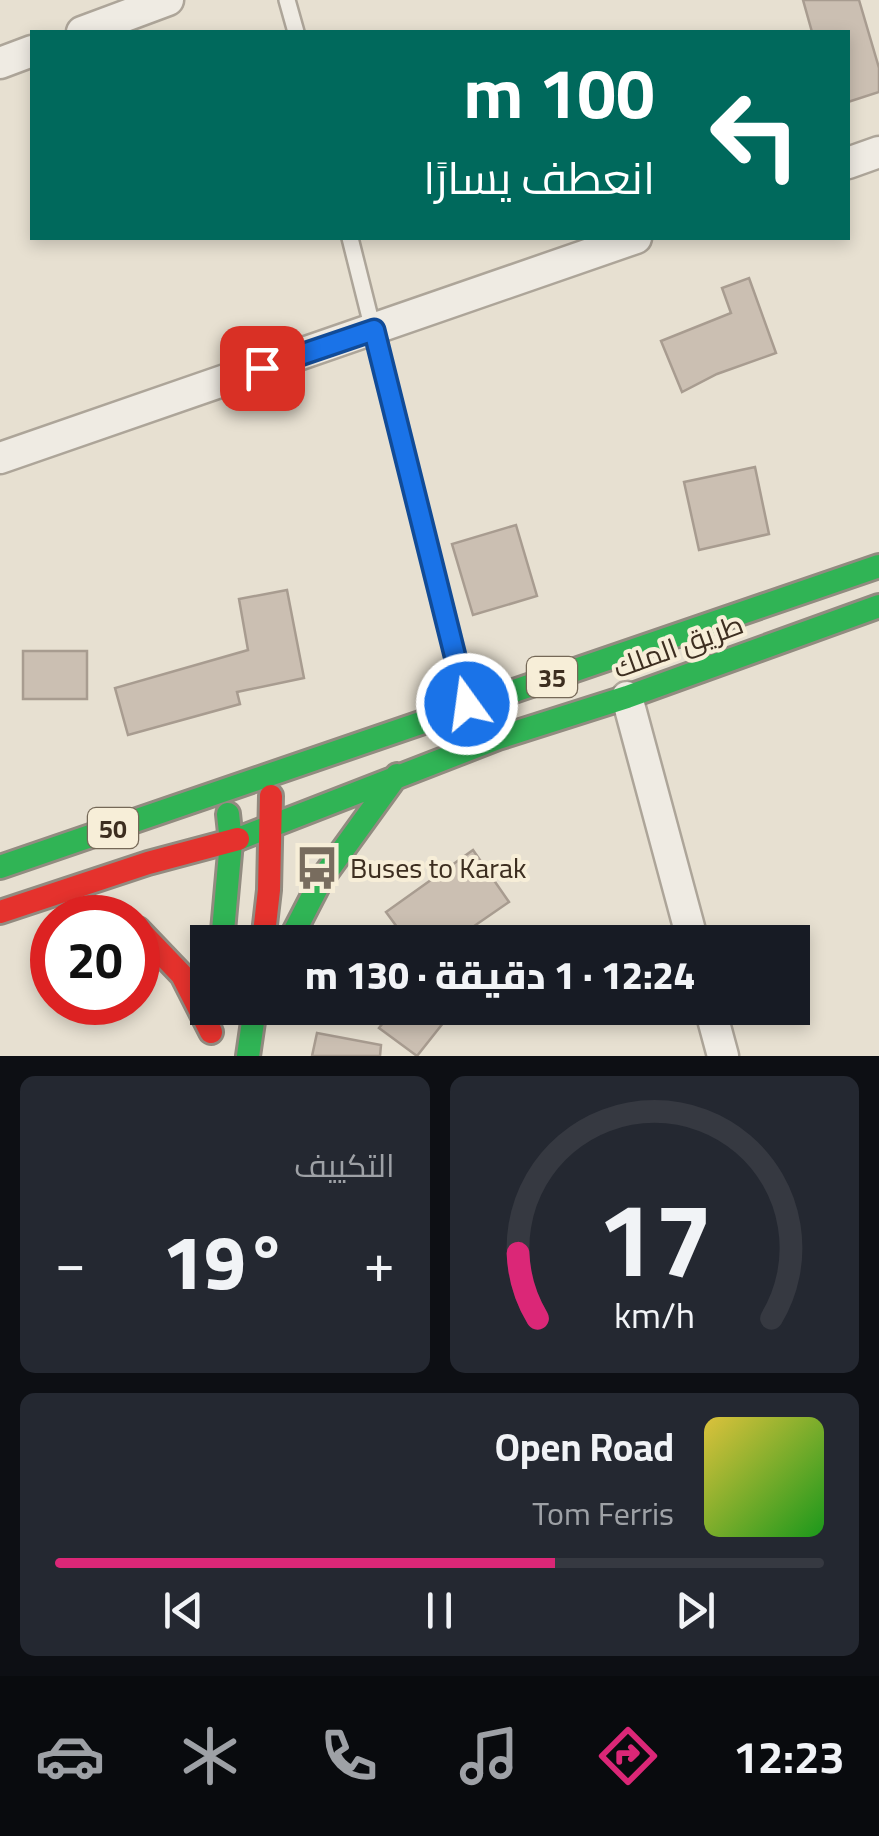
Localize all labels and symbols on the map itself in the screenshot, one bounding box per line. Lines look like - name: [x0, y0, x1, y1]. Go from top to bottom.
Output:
- pin: [220, 326, 305, 411]
- street label: طريق الملك: [605, 598, 751, 694]
- position arrow: [415, 652, 519, 756]
- road number: 35: [527, 657, 577, 697]
- road number: 50: [88, 808, 138, 848]
- place label: Buses to Karak: [350, 842, 527, 894]
- bus stop icon: Buses to Karak: [293, 844, 341, 892]
- speed limit sign: 20: [30, 895, 160, 1025]

